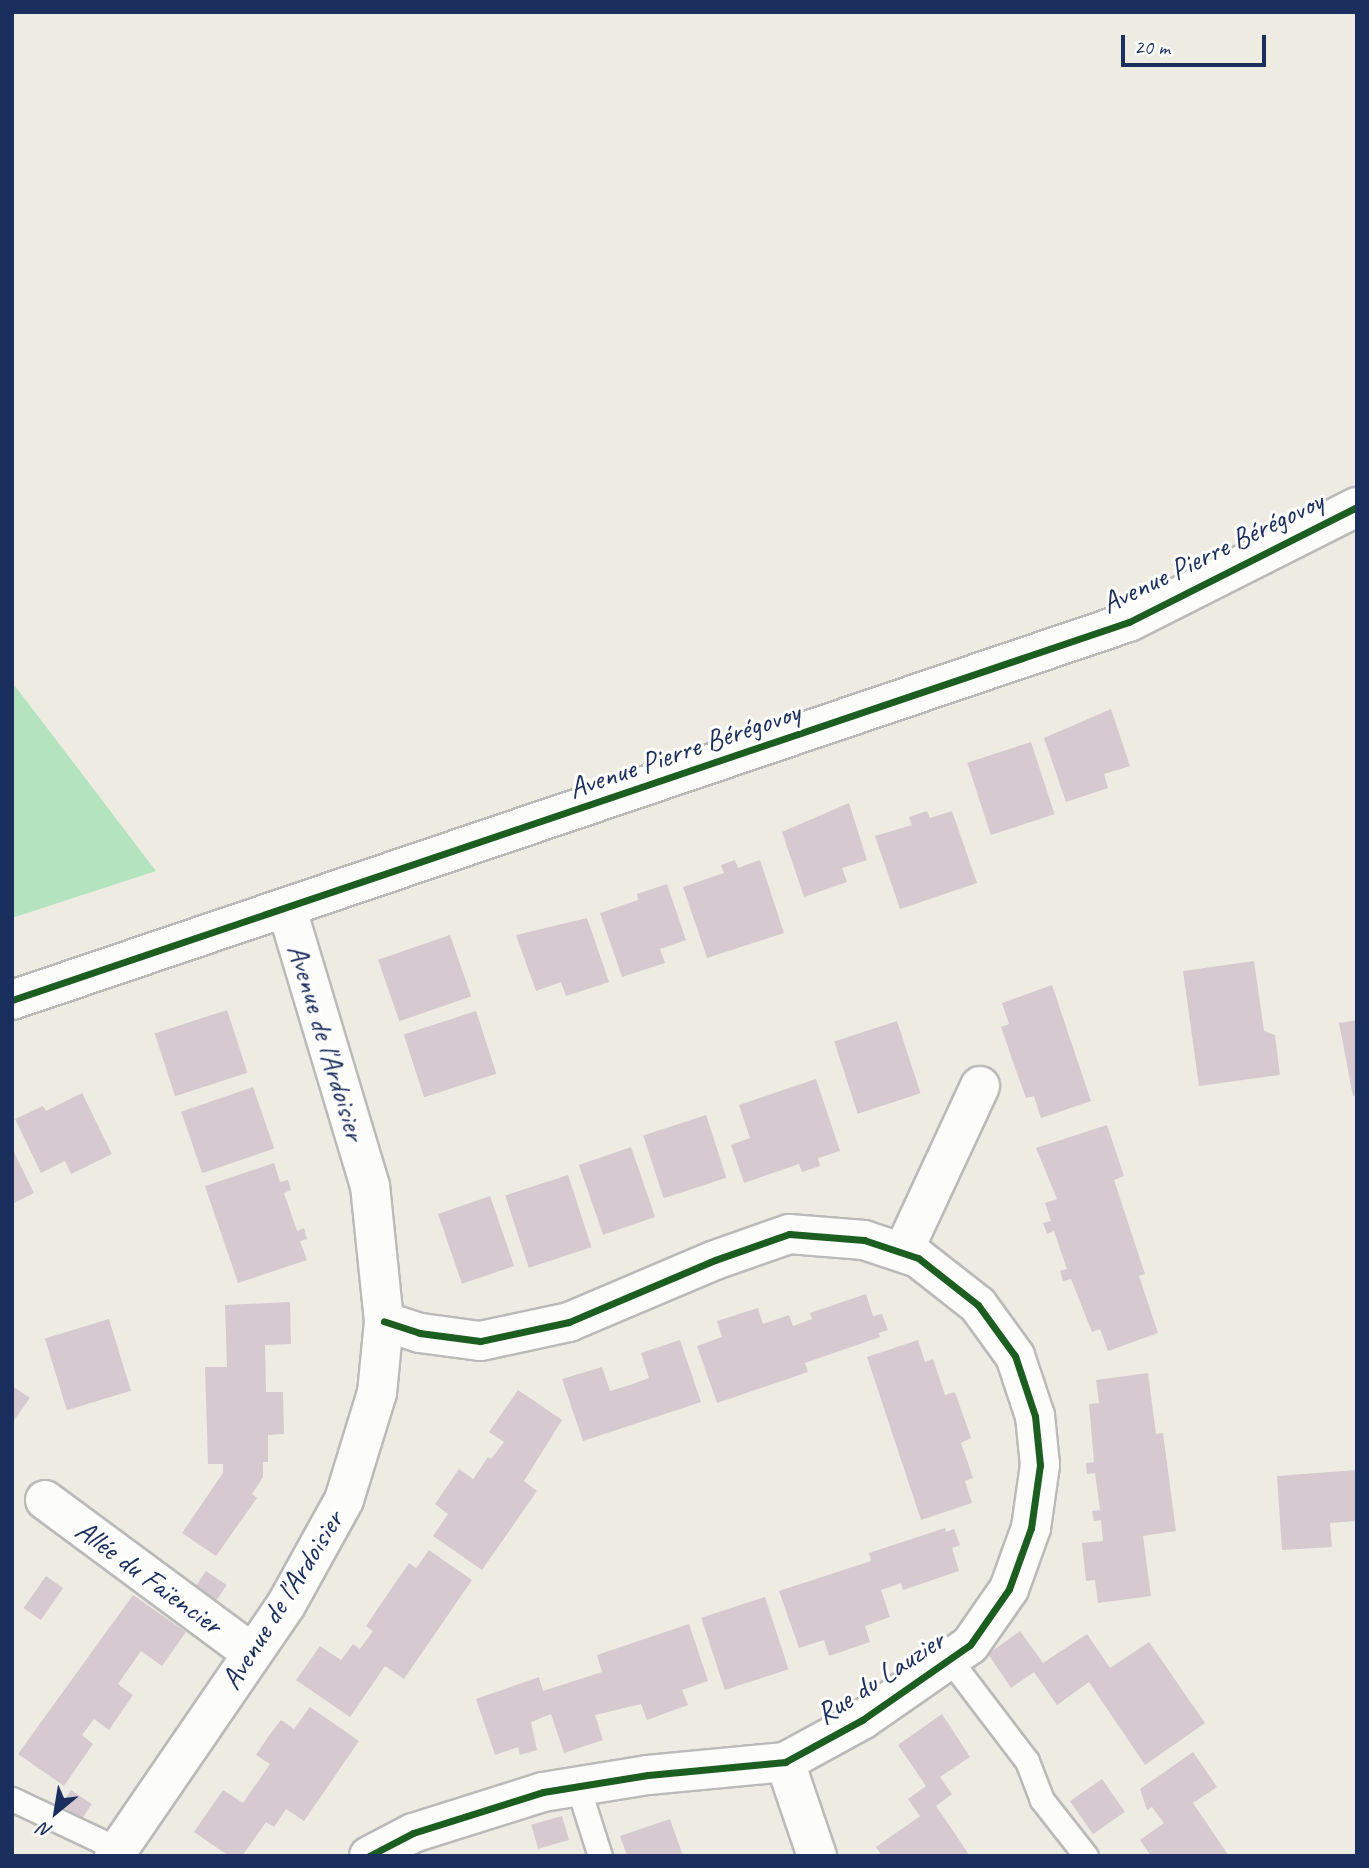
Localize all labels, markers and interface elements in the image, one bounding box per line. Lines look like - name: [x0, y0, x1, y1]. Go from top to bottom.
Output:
- scale bar: [1124, 21, 1269, 65]
- text: 20 m: [1134, 34, 1170, 60]
- street label: Avenue Pierre Bérégovoy: [1095, 483, 1329, 621]
- street label: Avenue Pierre Bérégovoy: [564, 694, 804, 806]
- street label: Avenue de l'Ardoisier: [280, 939, 374, 1145]
- street label: Avenue de l'Ardoisier: [213, 1504, 351, 1696]
- street label: Allée du Faïencier: [68, 1512, 230, 1642]
- street label: Rue du Lauzier: [809, 1622, 951, 1732]
- north arrow: [21, 1777, 91, 1847]
- text: N: [34, 1817, 57, 1844]

